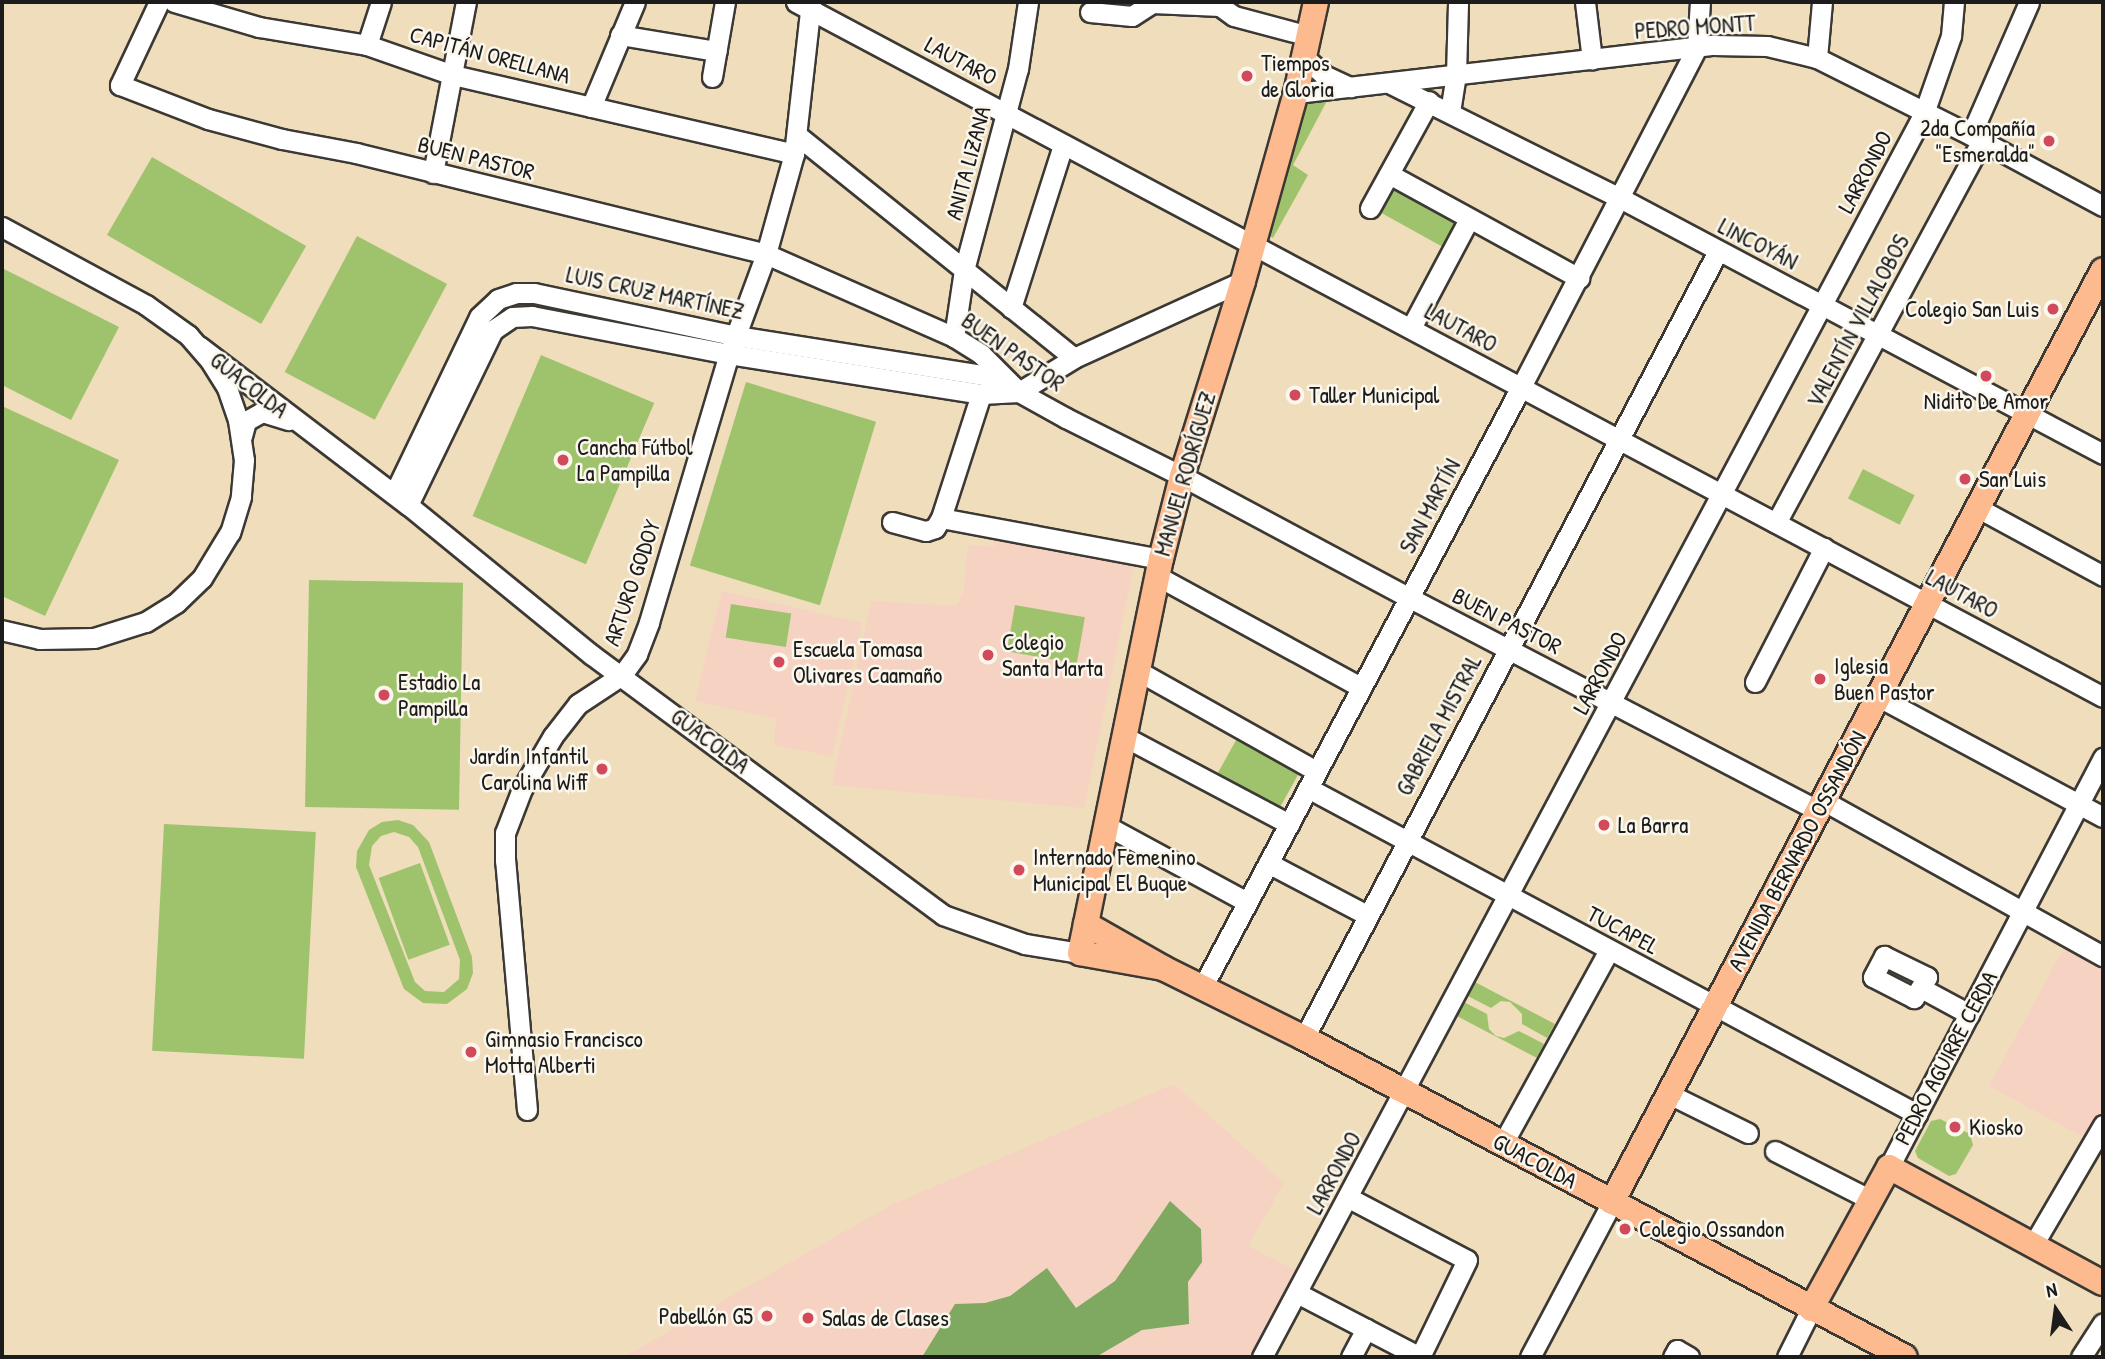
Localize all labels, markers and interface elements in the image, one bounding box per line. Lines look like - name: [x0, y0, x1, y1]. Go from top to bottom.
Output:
- street label: PEDRO MONTT: [1634, 9, 1756, 45]
- street label: CAPITÁN ORELLANA: [407, 20, 573, 90]
- street label: LAUTARO: [920, 31, 1002, 91]
- place label: Tiempos de Gloria: [1261, 49, 1334, 103]
- marker: Tiempos de Gloria: [1239, 68, 1255, 84]
- street label: ANITA LIZANA: [940, 103, 996, 223]
- place label: 2da Compañía "Esmeralda": [1920, 114, 2035, 168]
- street label: LARRONDO: [1832, 126, 1898, 218]
- street label: BUEN PASTOR: [415, 130, 537, 186]
- marker: 2da Compañía "Esmeralda": [2041, 133, 2057, 149]
- street label: LINCOYÁN: [1714, 212, 1802, 276]
- street label: VALENTÍN VILLALOBOS: [1801, 230, 1915, 412]
- street label: LUIS CRUZ MARTÍNEZ: [564, 261, 746, 325]
- place label: Colegio San Luis: [1905, 295, 2039, 323]
- street label: LAUTARO: [1420, 298, 1502, 358]
- marker: Colegio San Luis: [2045, 301, 2061, 317]
- street label: BUEN PASTOR: [956, 307, 1070, 397]
- street label: GUACOLDA: [205, 346, 293, 424]
- marker: Nidito De Amor: [1978, 368, 1994, 384]
- place label: Taller Municipal: [1309, 381, 1439, 409]
- marker: Taller Municipal: [1287, 387, 1303, 403]
- place label: Nidito De Amor: [1924, 387, 2048, 415]
- street label: MANUEL RODRÍGUEZ: [1148, 389, 1222, 559]
- place label: Cancha Fútbol La Pampilla: [577, 433, 693, 487]
- marker: Cancha Fútbol La Pampilla: [555, 452, 571, 468]
- street label: SAN MARTÍN: [1394, 454, 1466, 558]
- place label: San Luis: [1979, 465, 2046, 493]
- marker: San Luis: [1957, 471, 1973, 487]
- street label: ARTURO GODOY: [598, 516, 666, 650]
- street label: LAUTARO: [1921, 564, 2003, 624]
- street label: BUEN PASTOR: [1448, 582, 1566, 660]
- street label: LARRONDO: [1567, 627, 1633, 719]
- place label: Colegio Santa Marta: [1002, 628, 1103, 682]
- place label: Escuela Tomasa Olivares Caamaño: [793, 635, 942, 689]
- marker: Colegio Santa Marta: [980, 647, 996, 663]
- street label: GABRIELA MISTRAL: [1390, 650, 1488, 800]
- place label: Iglesia Buen Pastor: [1834, 652, 1935, 706]
- marker: Escuela Tomasa Olivares Caamaño: [771, 654, 787, 670]
- place label: Estadio La Pampilla: [398, 668, 480, 722]
- marker: Iglesia Buen Pastor: [1812, 671, 1828, 687]
- marker: Estadio La Pampilla: [376, 687, 392, 703]
- street label: GUACOLDA: [665, 703, 755, 779]
- street label: AVENIDA BERNARDO OSSANDÓN: [1722, 726, 1872, 976]
- place label: Jardín Infantil Carolina Wiff: [469, 742, 588, 796]
- marker: Jardín Infantil Carolina Wiff: [594, 761, 610, 777]
- place label: La Barra: [1618, 811, 1688, 839]
- marker: La Barra: [1596, 817, 1612, 833]
- place label: Internado Femenino Municipal El Buque: [1033, 843, 1195, 897]
- marker: Internado Femenino Municipal El Buque: [1011, 862, 1027, 878]
- street label: TUCAPEL: [1583, 900, 1663, 960]
- street label: PEDRO AGUIRRE CERDA: [1889, 966, 2003, 1150]
- place label: Gimnasio Francisco Motta Alberti: [485, 1025, 643, 1079]
- marker: Gimnasio Francisco Motta Alberti: [463, 1044, 479, 1060]
- place label: Kiosko: [1969, 1113, 2023, 1141]
- marker: Kiosko: [1947, 1119, 1963, 1135]
- street label: LARRONDO: [1301, 1127, 1367, 1219]
- street label: GUACOLDA: [1488, 1127, 1582, 1195]
- place label: Colegio Ossandon: [1639, 1215, 1785, 1243]
- marker: Colegio Ossandon: [1617, 1221, 1633, 1237]
- north arrow: [2021, 1275, 2091, 1345]
- text: N: [2043, 1276, 2059, 1303]
- place label: Pabellón G5: [659, 1302, 753, 1330]
- place label: Salas de Clases: [822, 1304, 949, 1332]
- marker: Pabellón G5: [759, 1308, 775, 1324]
- marker: Salas de Clases: [800, 1310, 816, 1326]

